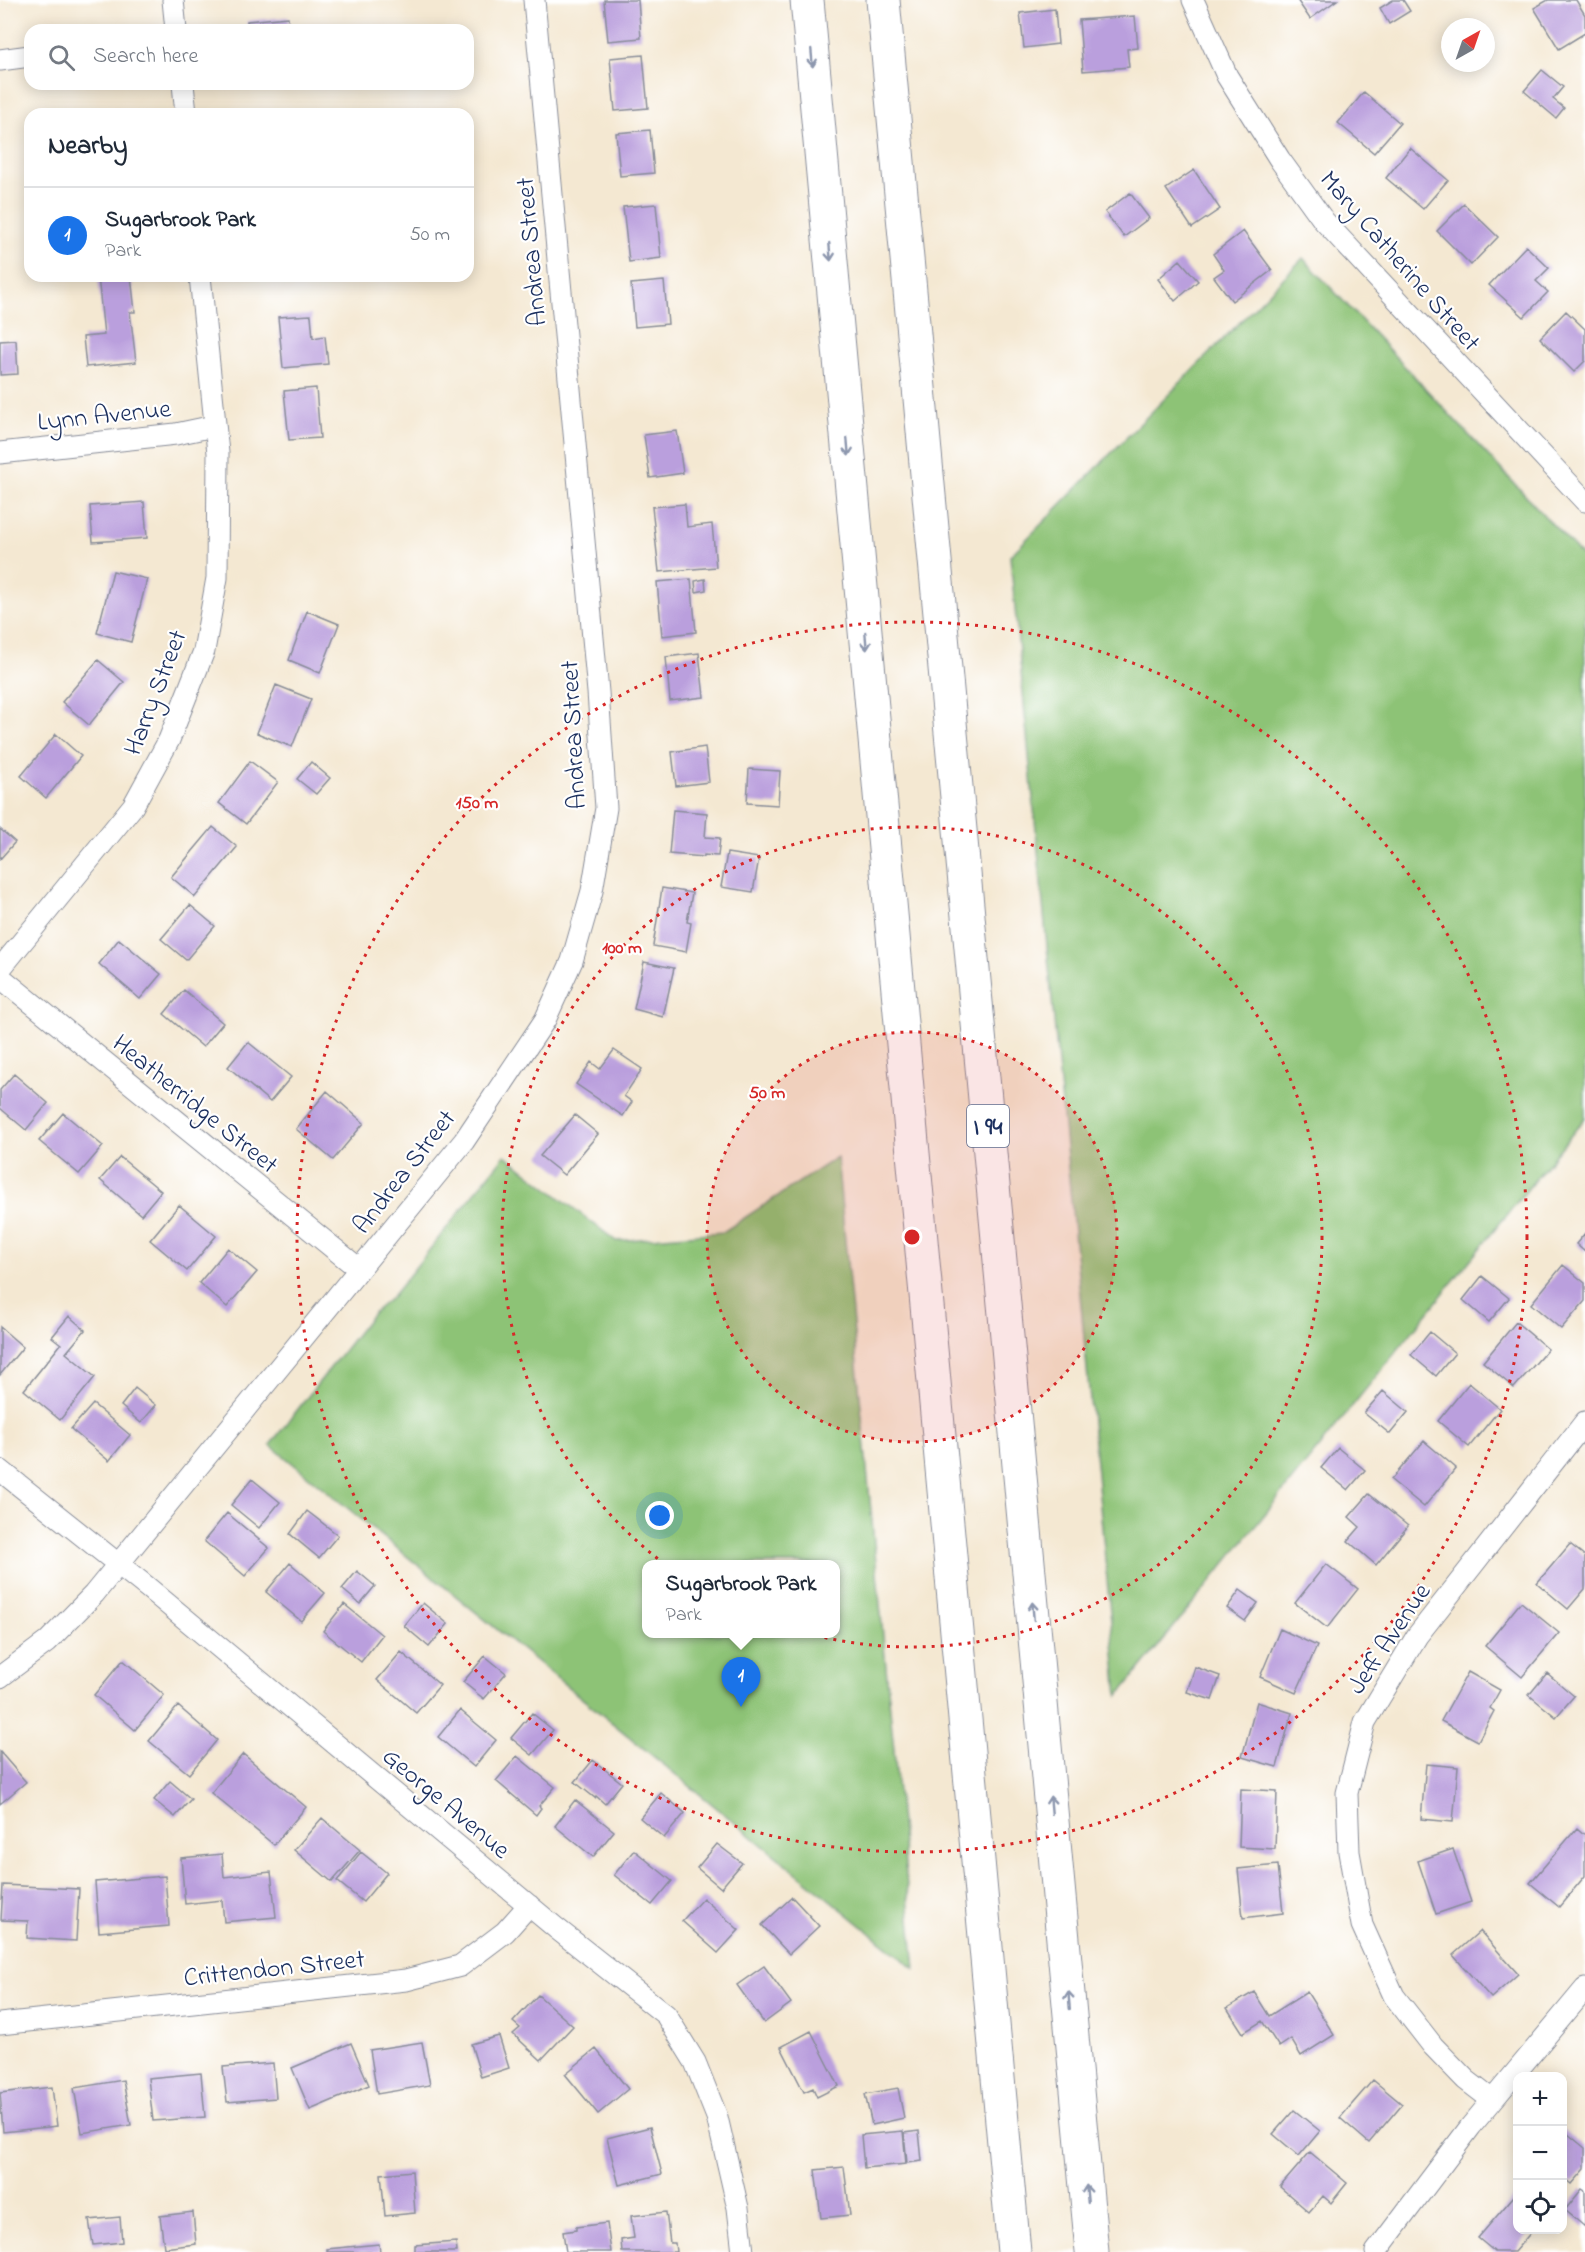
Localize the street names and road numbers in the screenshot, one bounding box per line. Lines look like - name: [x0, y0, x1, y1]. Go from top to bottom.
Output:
- street label: Mary Catherine Street: [1309, 163, 1488, 361]
- street label: Andrea Street: [508, 175, 558, 328]
- street label: Lynn Avenue: [36, 391, 173, 443]
- street label: Harry Street: [115, 625, 198, 761]
- street label: Andrea Street: [552, 659, 598, 810]
- street label: Heatherridge Street: [103, 1026, 286, 1185]
- street label: Andrea Street: [344, 1102, 466, 1243]
- road number: I 94: [967, 1105, 1009, 1147]
- street label: Jeff Avenue: [1339, 1576, 1442, 1703]
- street label: George Avenue: [373, 1739, 518, 1870]
- street label: Crittendon Street: [182, 1942, 367, 1998]

